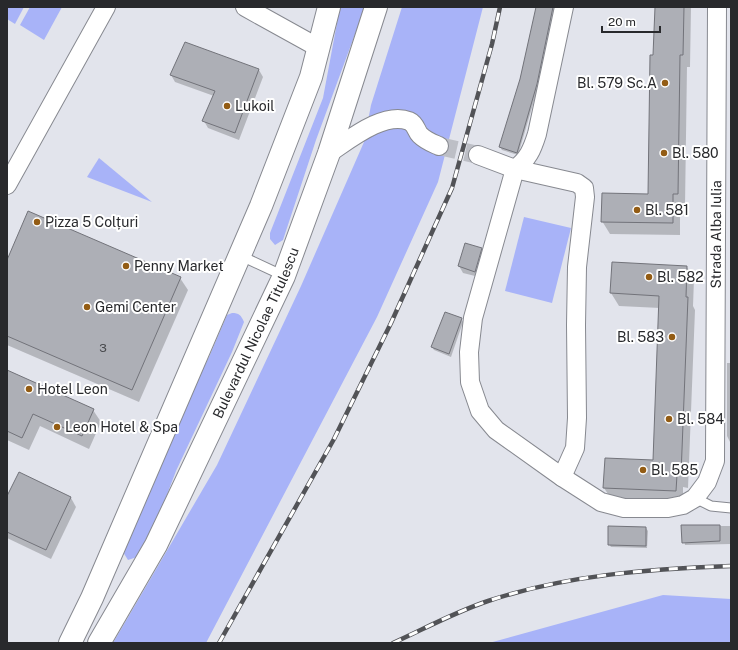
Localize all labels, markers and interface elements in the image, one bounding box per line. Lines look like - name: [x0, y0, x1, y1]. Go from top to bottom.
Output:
- scale bar: [602, 8, 660, 34]
- text: 20 m: [608, 15, 636, 29]
- place label: Bl. 579 Sc.A: [577, 75, 657, 91]
- marker: Bl. 579 Sc.A: [660, 78, 670, 88]
- place label: Lukoil: [235, 98, 275, 114]
- marker: Lukoil: [222, 101, 232, 111]
- place label: Bl. 580: [672, 145, 719, 161]
- marker: Bl. 580: [659, 148, 669, 158]
- street label: Strada Alba Iulia: [708, 180, 724, 289]
- place label: Bl. 581: [645, 202, 689, 218]
- marker: Bl. 581: [632, 205, 642, 215]
- place label: Pizza 5 Colțuri: [45, 214, 138, 230]
- marker: Pizza 5 Colțuri: [32, 217, 42, 227]
- street label: Bulevardul Nicolae Titulescu: [210, 245, 302, 421]
- place label: Penny Market: [134, 258, 224, 274]
- marker: Penny Market: [121, 261, 131, 271]
- place label: Bl. 582: [657, 269, 704, 285]
- marker: Bl. 582: [644, 272, 654, 282]
- place label: Gemi Center: [95, 299, 176, 315]
- marker: Gemi Center: [82, 302, 92, 312]
- place label: Bl. 583: [617, 329, 664, 345]
- marker: Bl. 583: [667, 332, 677, 342]
- house number: 3: [99, 341, 107, 355]
- place label: Hotel Leon: [37, 381, 108, 397]
- marker: Hotel Leon: [24, 384, 34, 394]
- place label: Bl. 584: [677, 411, 724, 427]
- marker: Bl. 584: [664, 414, 674, 424]
- place label: Leon Hotel & Spa: [65, 419, 178, 435]
- marker: Leon Hotel & Spa: [52, 422, 62, 432]
- place label: Bl. 585: [651, 462, 698, 478]
- marker: Bl. 585: [638, 465, 648, 475]

